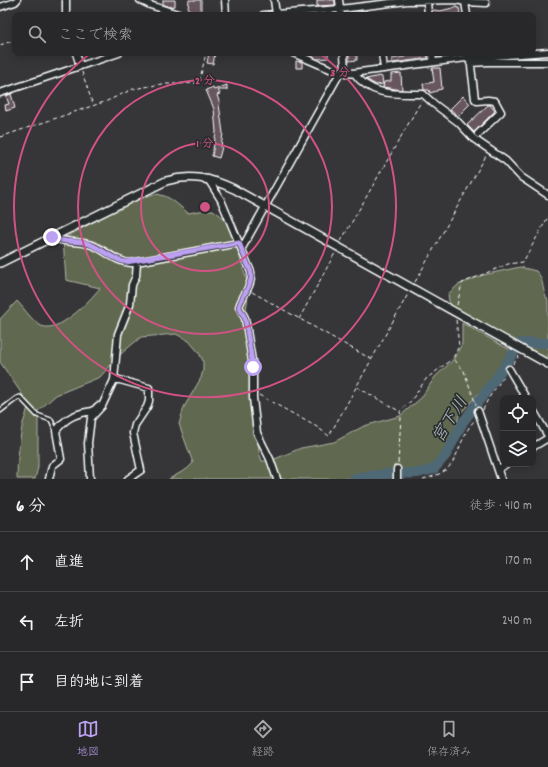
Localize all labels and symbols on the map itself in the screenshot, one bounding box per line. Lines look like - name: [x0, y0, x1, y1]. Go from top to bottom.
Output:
- text: 3 分: [330, 65, 350, 82]
- text: 2 分: [195, 73, 215, 90]
- text: 1 分: [196, 136, 214, 153]
- centre of rings: [198, 200, 212, 214]
- route end: [43, 228, 61, 246]
- route start: [244, 358, 262, 376]
- water label: 宮下川: [428, 393, 475, 449]

